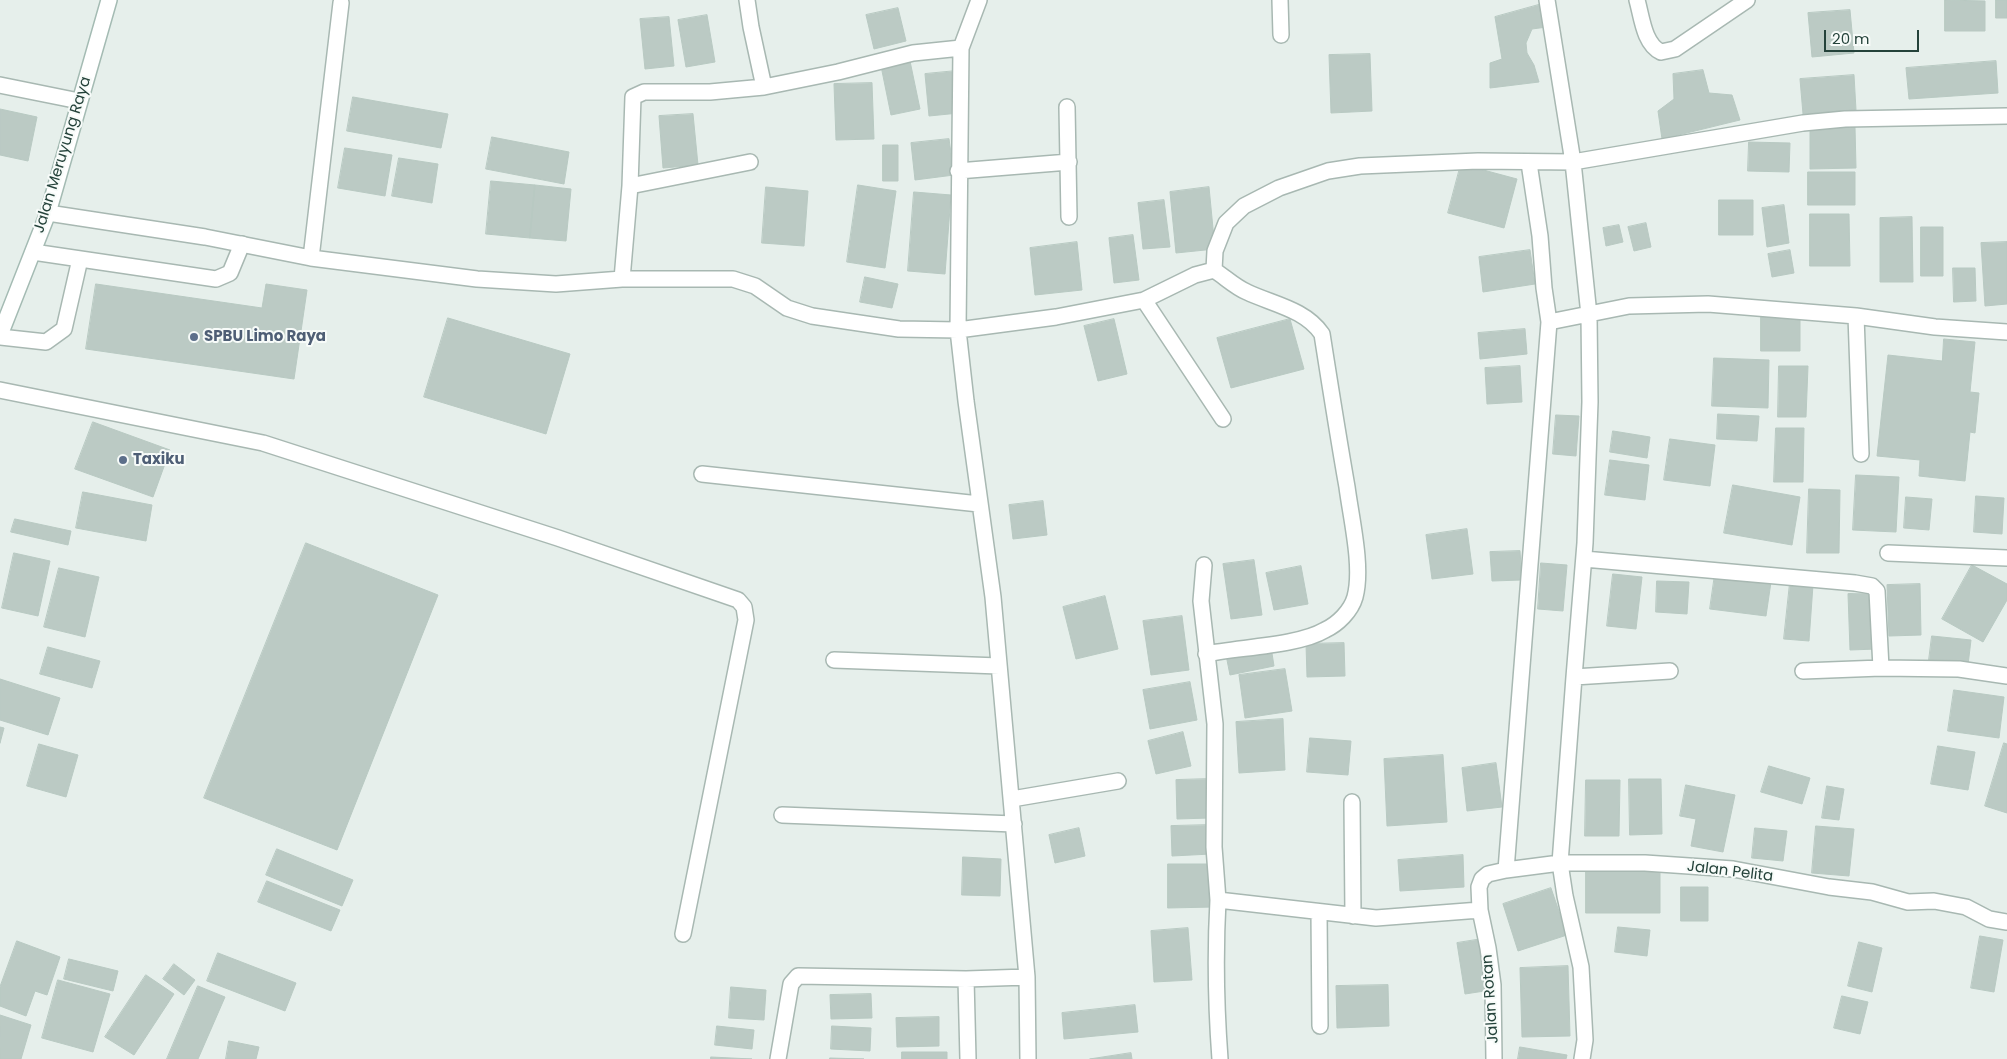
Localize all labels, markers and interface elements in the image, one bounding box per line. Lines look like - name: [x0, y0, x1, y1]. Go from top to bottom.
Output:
- scale bar: [1827, 20, 1922, 52]
- text: 20 m: [1832, 28, 1870, 49]
- street label: Jalan Meruyung Raya: [31, 75, 95, 235]
- place label: SPBU Limo Raya: [204, 328, 326, 346]
- marker: SPBU Limo Raya: [188, 331, 200, 343]
- place label: Taxiku: [133, 451, 185, 469]
- marker: Taxiku: [117, 454, 129, 466]
- street label: Jalan Pelita: [1686, 858, 1774, 886]
- street label: Jalan Rotan: [1479, 954, 1503, 1044]

